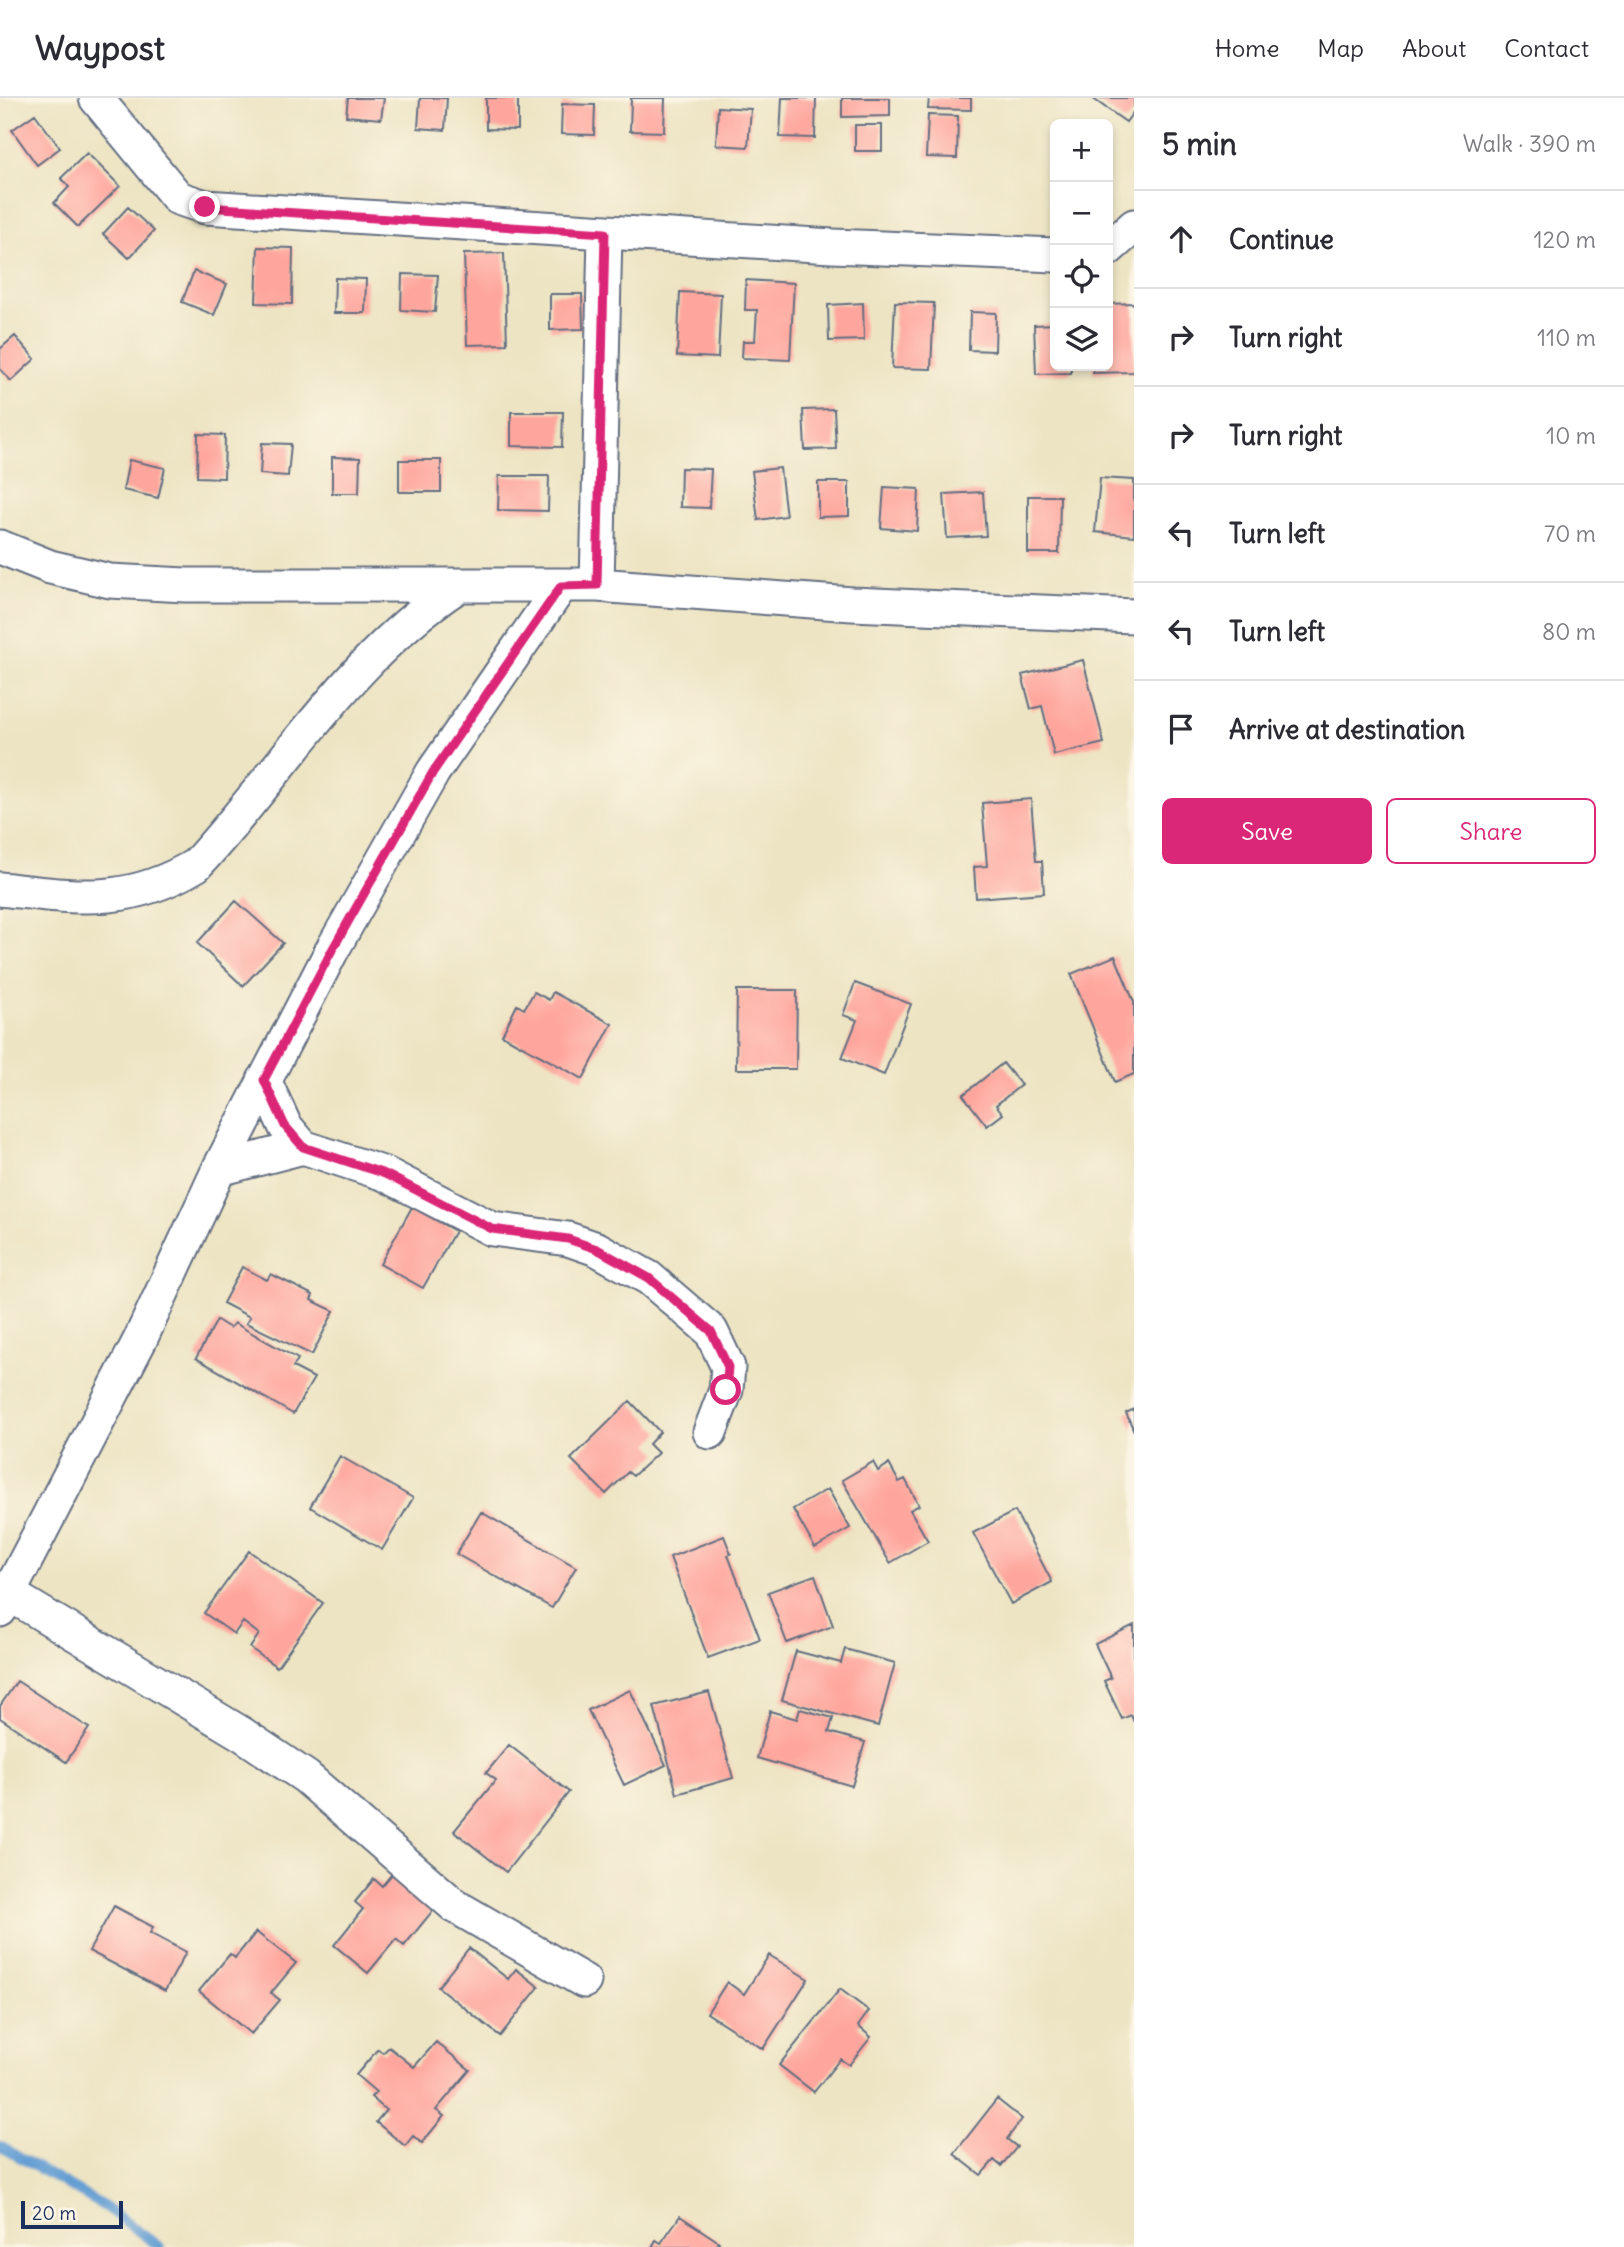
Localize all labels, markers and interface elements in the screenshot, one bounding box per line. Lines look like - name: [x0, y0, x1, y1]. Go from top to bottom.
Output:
- text: Waypost: [35, 27, 165, 69]
- text: Home: [1215, 33, 1279, 63]
- text: Map: [1317, 33, 1364, 63]
- text: About: [1402, 33, 1466, 63]
- text: Contact: [1504, 33, 1589, 63]
- map controls: [1050, 119, 1113, 371]
- button: +: [1050, 119, 1113, 182]
- text: 5 min: [1162, 125, 1237, 163]
- text: Walk · 390 m: [1463, 129, 1596, 158]
- button: −: [1050, 182, 1113, 245]
- route end: [189, 191, 220, 222]
- icon: ahead: [1162, 220, 1200, 258]
- text: Continue: [1229, 223, 1334, 256]
- text: 120 m: [1533, 225, 1596, 254]
- button: locate: [1050, 245, 1113, 308]
- button: layers: [1050, 308, 1113, 371]
- icon: right: [1162, 318, 1200, 356]
- text: Turn right: [1229, 321, 1342, 354]
- text: 110 m: [1537, 323, 1596, 352]
- icon: right: [1162, 416, 1200, 454]
- text: Turn right: [1229, 419, 1342, 452]
- text: 10 m: [1546, 421, 1596, 450]
- icon: left: [1162, 514, 1200, 552]
- text: Turn left: [1229, 517, 1325, 550]
- text: 70 m: [1544, 519, 1596, 548]
- icon: left: [1162, 612, 1200, 650]
- text: Turn left: [1229, 615, 1325, 648]
- text: 80 m: [1542, 617, 1596, 646]
- icon: arrive: [1162, 710, 1200, 748]
- text: Arrive at destination: [1229, 713, 1465, 746]
- button: Save: [1162, 798, 1372, 864]
- button: Share: [1386, 798, 1596, 864]
- route start: [710, 1374, 741, 1405]
- scale bar: [21, 2198, 122, 2230]
- text: 20 m: [32, 2201, 76, 2225]

